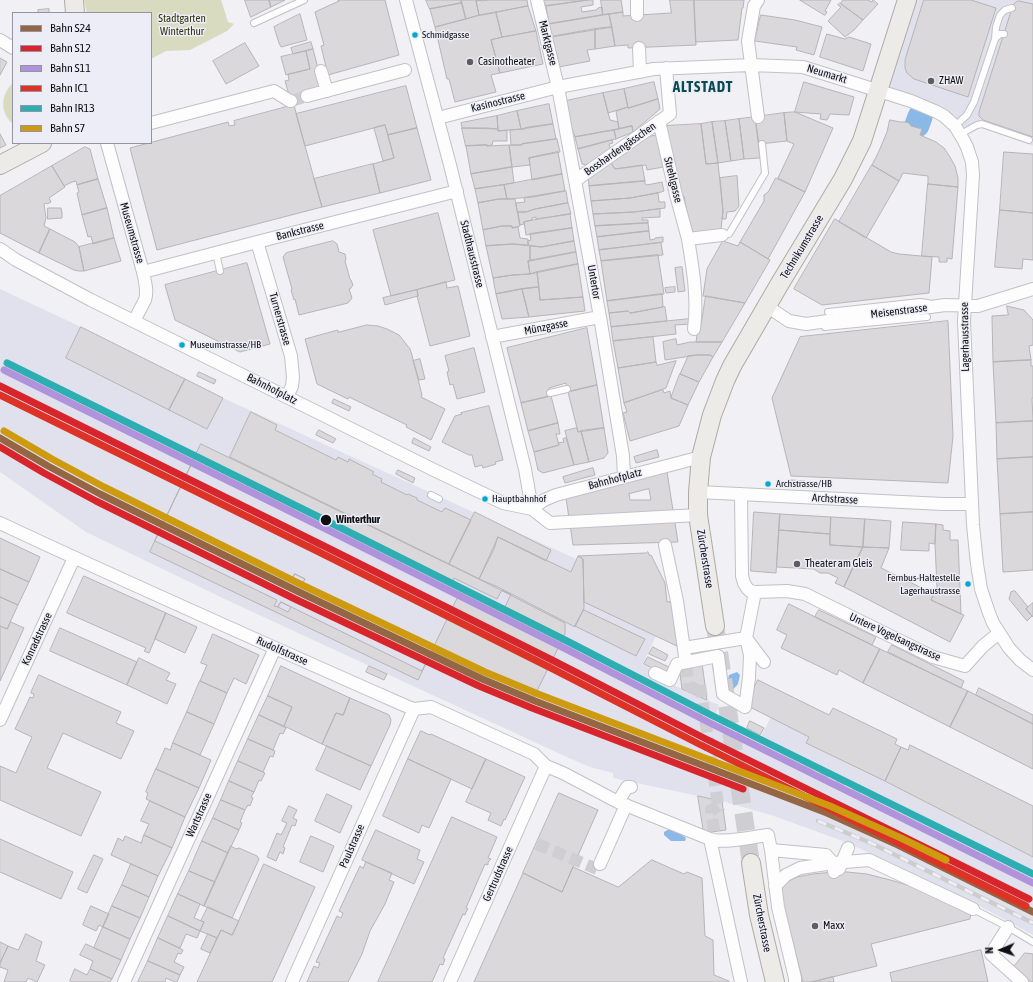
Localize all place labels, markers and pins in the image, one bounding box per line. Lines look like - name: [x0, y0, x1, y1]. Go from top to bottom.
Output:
- place label: Schmidgasse: [422, 29, 469, 41]
- marker: Schmidgasse: [410, 30, 420, 40]
- place label: Casinotheater: [478, 55, 535, 69]
- marker: Casinotheater: [465, 57, 475, 67]
- place label: ZHAW: [939, 74, 963, 88]
- marker: ZHAW: [926, 76, 936, 86]
- place label: Museumstrasse/HB: [190, 339, 261, 351]
- marker: Museumstrasse/HB: [177, 340, 187, 350]
- place label: Archstrasse/HB: [776, 478, 832, 490]
- marker: Archstrasse/HB: [763, 479, 773, 489]
- place label: Hauptbahnhof: [492, 493, 546, 505]
- marker: Hauptbahnhof: [480, 494, 490, 504]
- marker: Winterthur: [319, 513, 333, 527]
- place label: Winterthur: [336, 513, 380, 527]
- place label: Theater am Gleis: [805, 557, 872, 571]
- marker: Theater am Gleis: [792, 559, 802, 569]
- place label: Fernbus-Haltestelle Lagerhaustrasse: [887, 572, 960, 596]
- marker: Fernbus-Haltestelle Lagerhaustrasse: [963, 579, 973, 589]
- place label: Maxx: [823, 919, 844, 933]
- marker: Maxx: [810, 921, 820, 931]

